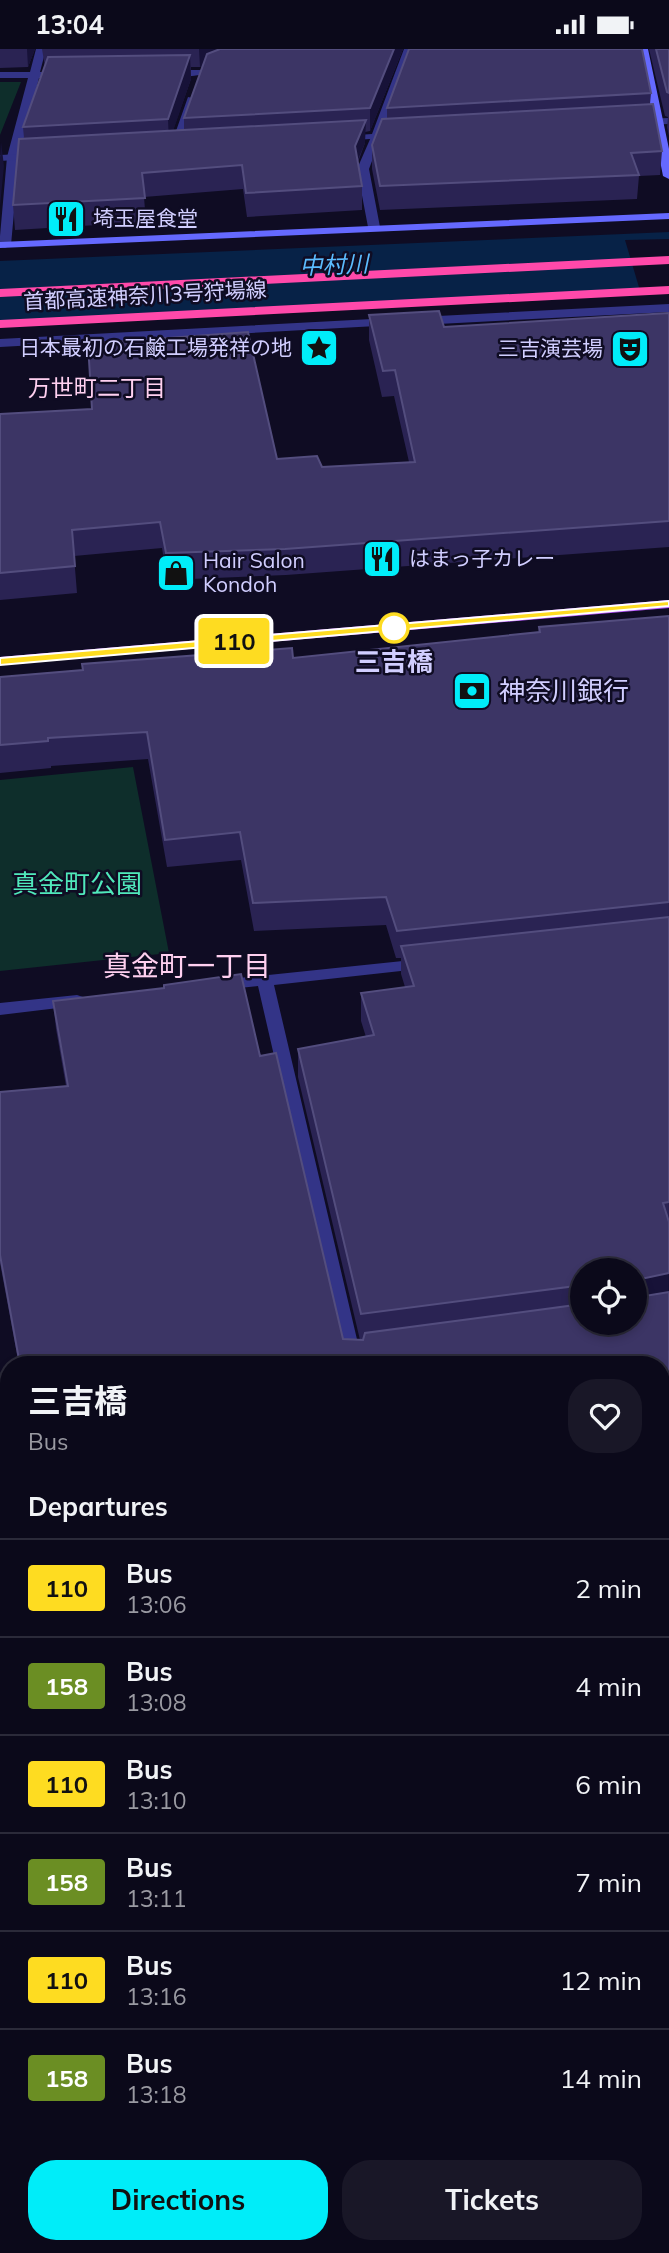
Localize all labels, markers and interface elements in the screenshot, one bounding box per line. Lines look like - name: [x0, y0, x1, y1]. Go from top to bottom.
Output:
- text: 13:04: [35, 8, 104, 41]
- restaurant icon: 埼玉屋食堂: [45, 198, 87, 240]
- place label: 埼玉屋食堂: [93, 205, 198, 231]
- water label: 中村川: [299, 249, 372, 280]
- street label: 首都高速神奈川3号狩場線: [23, 276, 267, 314]
- place icon: 日本最初の石鹸工場発祥の地: [298, 327, 340, 369]
- theatre icon: 三吉演芸場: [609, 328, 651, 370]
- place label: 日本最初の石鹸工場発祥の地: [19, 334, 292, 360]
- place label: 三吉演芸場: [498, 335, 603, 361]
- district label: 万世町二丁目: [28, 373, 166, 402]
- restaurant icon: はまっ子カレー: [361, 538, 403, 580]
- place label: はまっ子カレー: [409, 545, 555, 571]
- place label: Hair Salon Kondoh: [203, 547, 305, 597]
- shop icon: Hair Salon Kondoh: [155, 552, 197, 594]
- marker: 三吉橋: [379, 613, 409, 643]
- line badge: 110: [194, 618, 274, 664]
- text: 110: [212, 626, 256, 656]
- place label: 三吉橋: [355, 645, 433, 678]
- bank icon: 神奈川銀行: [451, 670, 493, 712]
- place label: 神奈川銀行: [499, 674, 629, 707]
- park label: 真金町公園: [12, 867, 142, 900]
- district label: 真金町一丁目: [103, 948, 271, 983]
- map controls: [570, 1258, 647, 1335]
- button: locate: [570, 1258, 647, 1335]
- button: heart: [568, 1379, 642, 1453]
- text: 三吉橋: [28, 1380, 127, 1421]
- text: Bus: [28, 1427, 68, 1456]
- text: Departures: [28, 1490, 168, 1523]
- text: Bus: [126, 1557, 172, 1590]
- text: 2 min: [575, 1572, 642, 1605]
- text: 110: [45, 1573, 88, 1603]
- text: 13:06: [126, 1590, 186, 1619]
- text: Bus: [126, 1655, 172, 1688]
- text: 4 min: [575, 1670, 642, 1703]
- text: 158: [45, 1671, 88, 1701]
- text: 13:08: [126, 1688, 186, 1717]
- text: Bus: [126, 1753, 172, 1786]
- text: 6 min: [575, 1768, 642, 1801]
- text: 110: [45, 1769, 88, 1799]
- text: 13:10: [126, 1786, 186, 1815]
- text: Bus: [126, 1851, 172, 1884]
- text: 7 min: [575, 1866, 642, 1899]
- text: 158: [45, 1867, 88, 1897]
- text: 13:11: [126, 1884, 186, 1913]
- text: Bus: [126, 1949, 172, 1982]
- text: 12 min: [560, 1964, 642, 1997]
- text: 110: [45, 1965, 88, 1995]
- text: 13:16: [126, 1982, 186, 2011]
- text: Bus: [126, 2047, 172, 2080]
- text: 14 min: [560, 2062, 642, 2095]
- text: 158: [45, 2063, 88, 2093]
- text: 13:18: [126, 2080, 186, 2109]
- button: Directions: [28, 2160, 328, 2240]
- button: Tickets: [342, 2160, 642, 2240]

